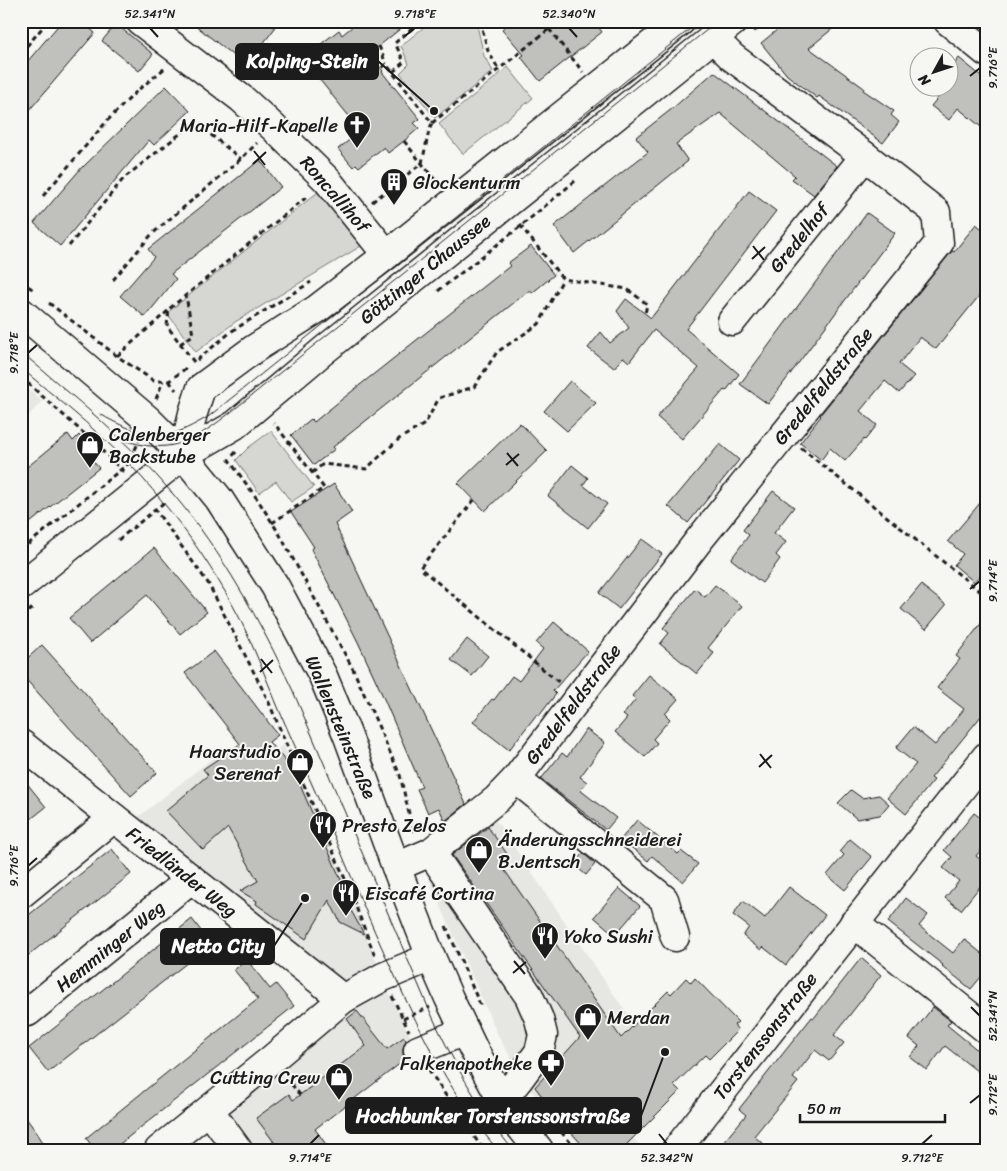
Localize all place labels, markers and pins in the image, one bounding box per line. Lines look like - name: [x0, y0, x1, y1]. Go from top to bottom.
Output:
- callout: Kolping-Stein: [236, 44, 378, 79]
- place label: Maria-Hilf-Kapelle: [180, 109, 338, 142]
- church icon: Maria-Hilf-Kapelle: [342, 110, 372, 149]
- place label: Glockenturm: [413, 166, 521, 199]
- building icon: Glockenturm: [379, 167, 409, 206]
- place label: Calenberger Backstube: [109, 418, 211, 473]
- shop icon: Calenberger Backstube: [75, 430, 105, 469]
- place label: Haarstudio Serenat: [189, 735, 282, 790]
- shop icon: Haarstudio Serenat: [285, 747, 315, 786]
- place label: Presto Zelos: [342, 809, 447, 842]
- restaurant icon: Presto Zelos: [308, 810, 338, 849]
- place label: Änderungsschneiderei B.Jentsch: [497, 823, 682, 878]
- shop icon: Änderungsschneiderei B.Jentsch: [464, 835, 494, 874]
- place label: Eiscafé Cortina: [365, 877, 494, 910]
- restaurant icon: Eiscafé Cortina: [331, 878, 361, 917]
- place label: Yoko Sushi: [564, 920, 654, 953]
- restaurant icon: Yoko Sushi: [530, 921, 560, 960]
- callout: Netto City: [161, 929, 274, 964]
- place label: Merdan: [607, 1001, 670, 1034]
- shop icon: Merdan: [573, 1002, 603, 1041]
- place label: Falkenapotheke: [400, 1047, 532, 1080]
- pharmacy icon: Falkenapotheke: [536, 1048, 566, 1087]
- place label: Cutting Crew: [210, 1061, 321, 1094]
- shop icon: Cutting Crew: [324, 1062, 354, 1101]
- callout: Hochbunker Torstenssonstraße: [346, 1098, 641, 1133]

